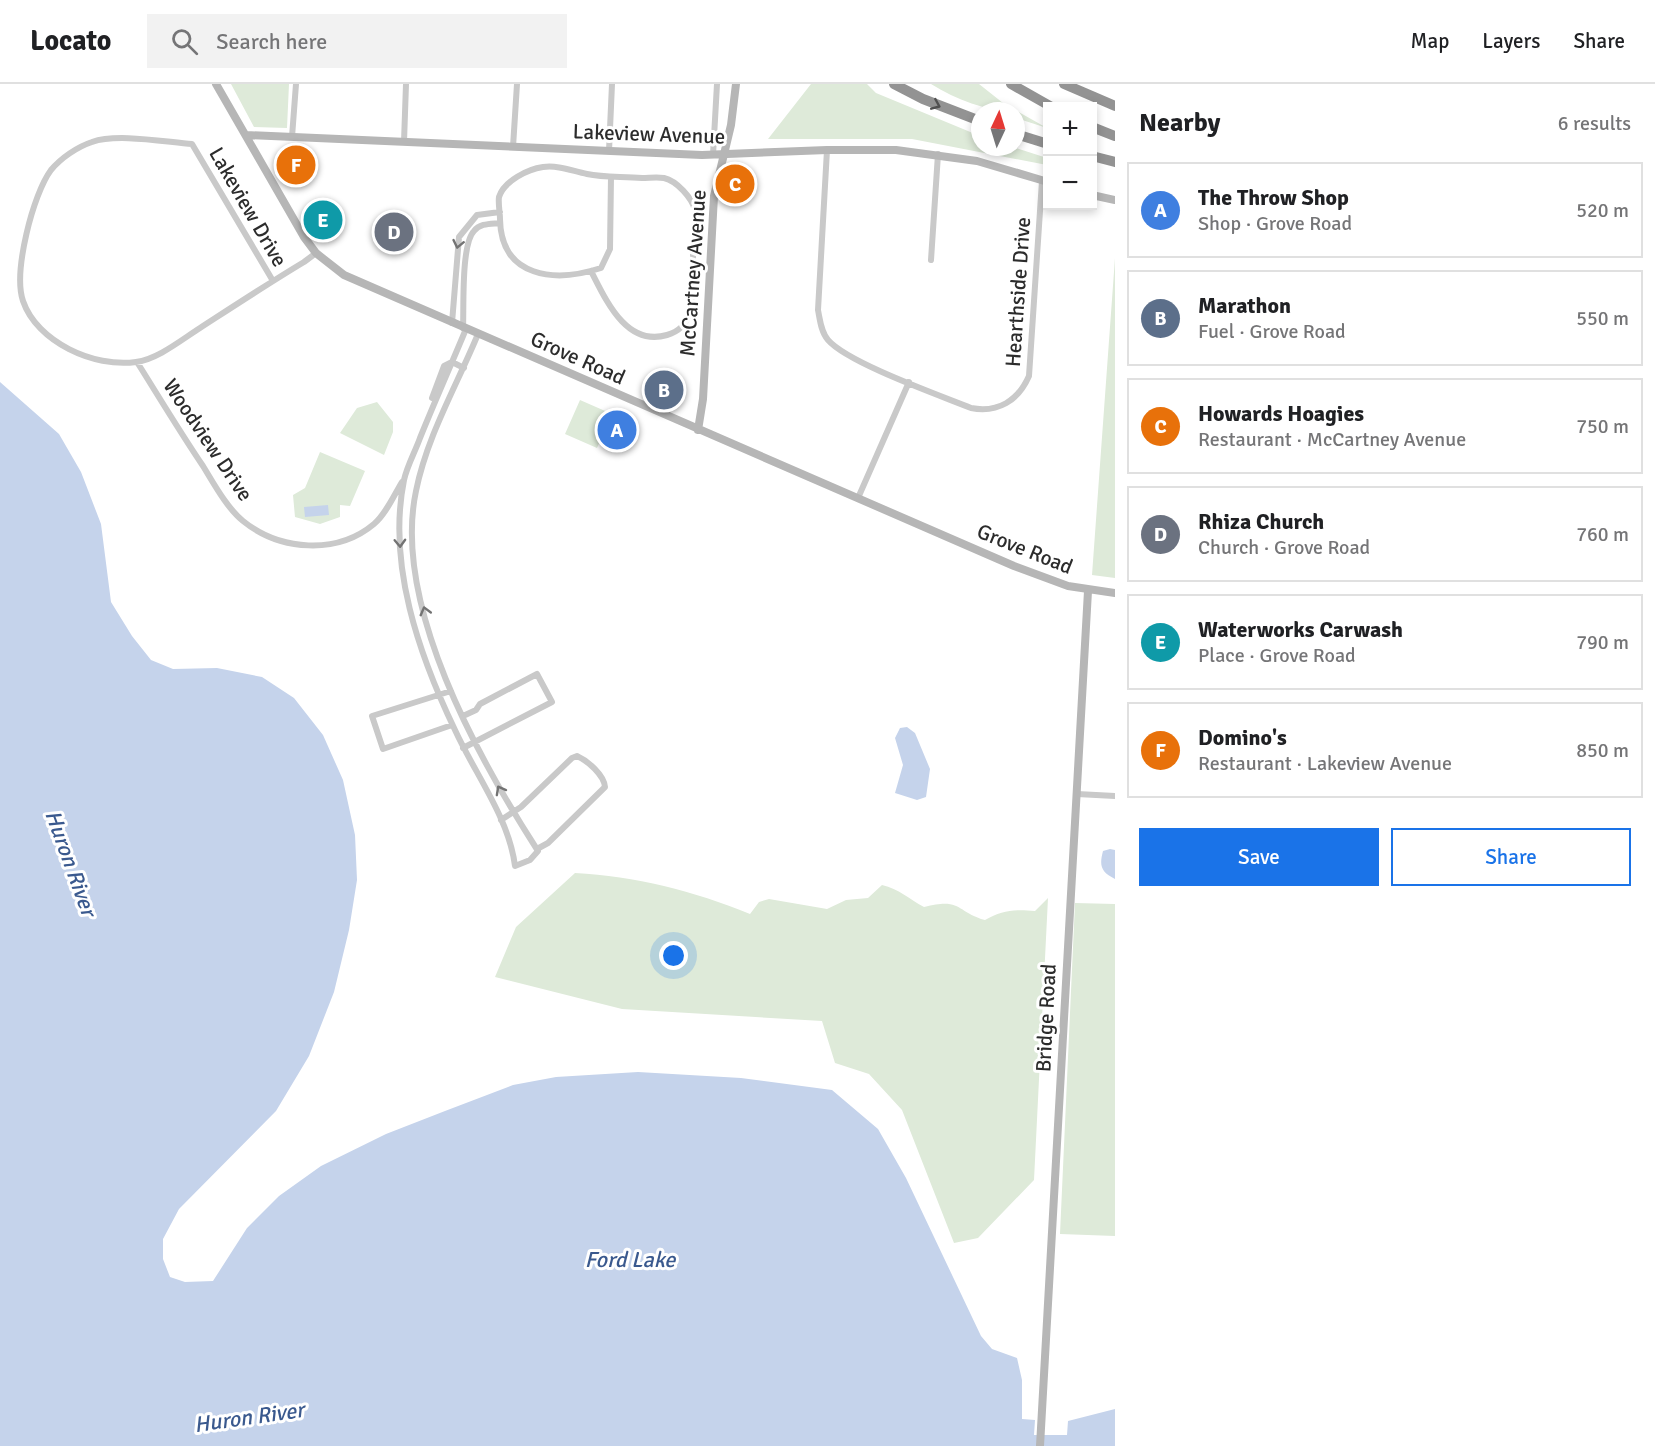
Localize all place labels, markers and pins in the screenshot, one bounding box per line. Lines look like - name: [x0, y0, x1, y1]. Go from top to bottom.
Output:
- pin: F: [276, 142, 316, 188]
- pin: C: [716, 162, 754, 206]
- pin: E: [304, 198, 342, 242]
- pin: D: [374, 210, 414, 254]
- pin: B: [644, 368, 684, 412]
- pin: A: [598, 408, 636, 452]

